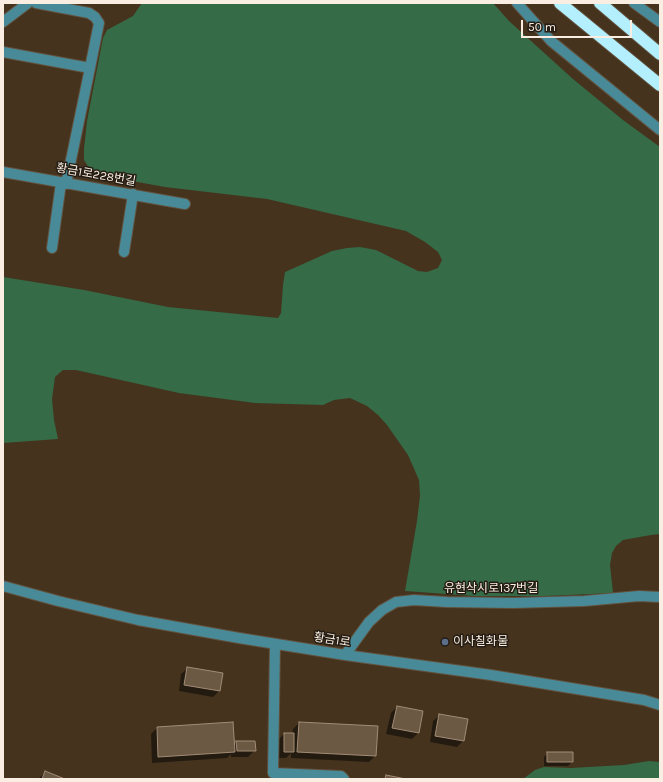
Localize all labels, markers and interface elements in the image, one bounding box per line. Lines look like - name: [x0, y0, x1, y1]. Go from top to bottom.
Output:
- scale bar: [523, 12, 634, 38]
- text: 50 m: [528, 20, 556, 34]
- street label: 황금1로228번길: [55, 161, 137, 189]
- street label: 유현삭시로137번길: [444, 582, 538, 596]
- street label: 황금1로: [313, 630, 351, 650]
- place label: 이사칠화물: [453, 635, 508, 649]
- marker: 이사칠화물: [440, 637, 450, 647]

